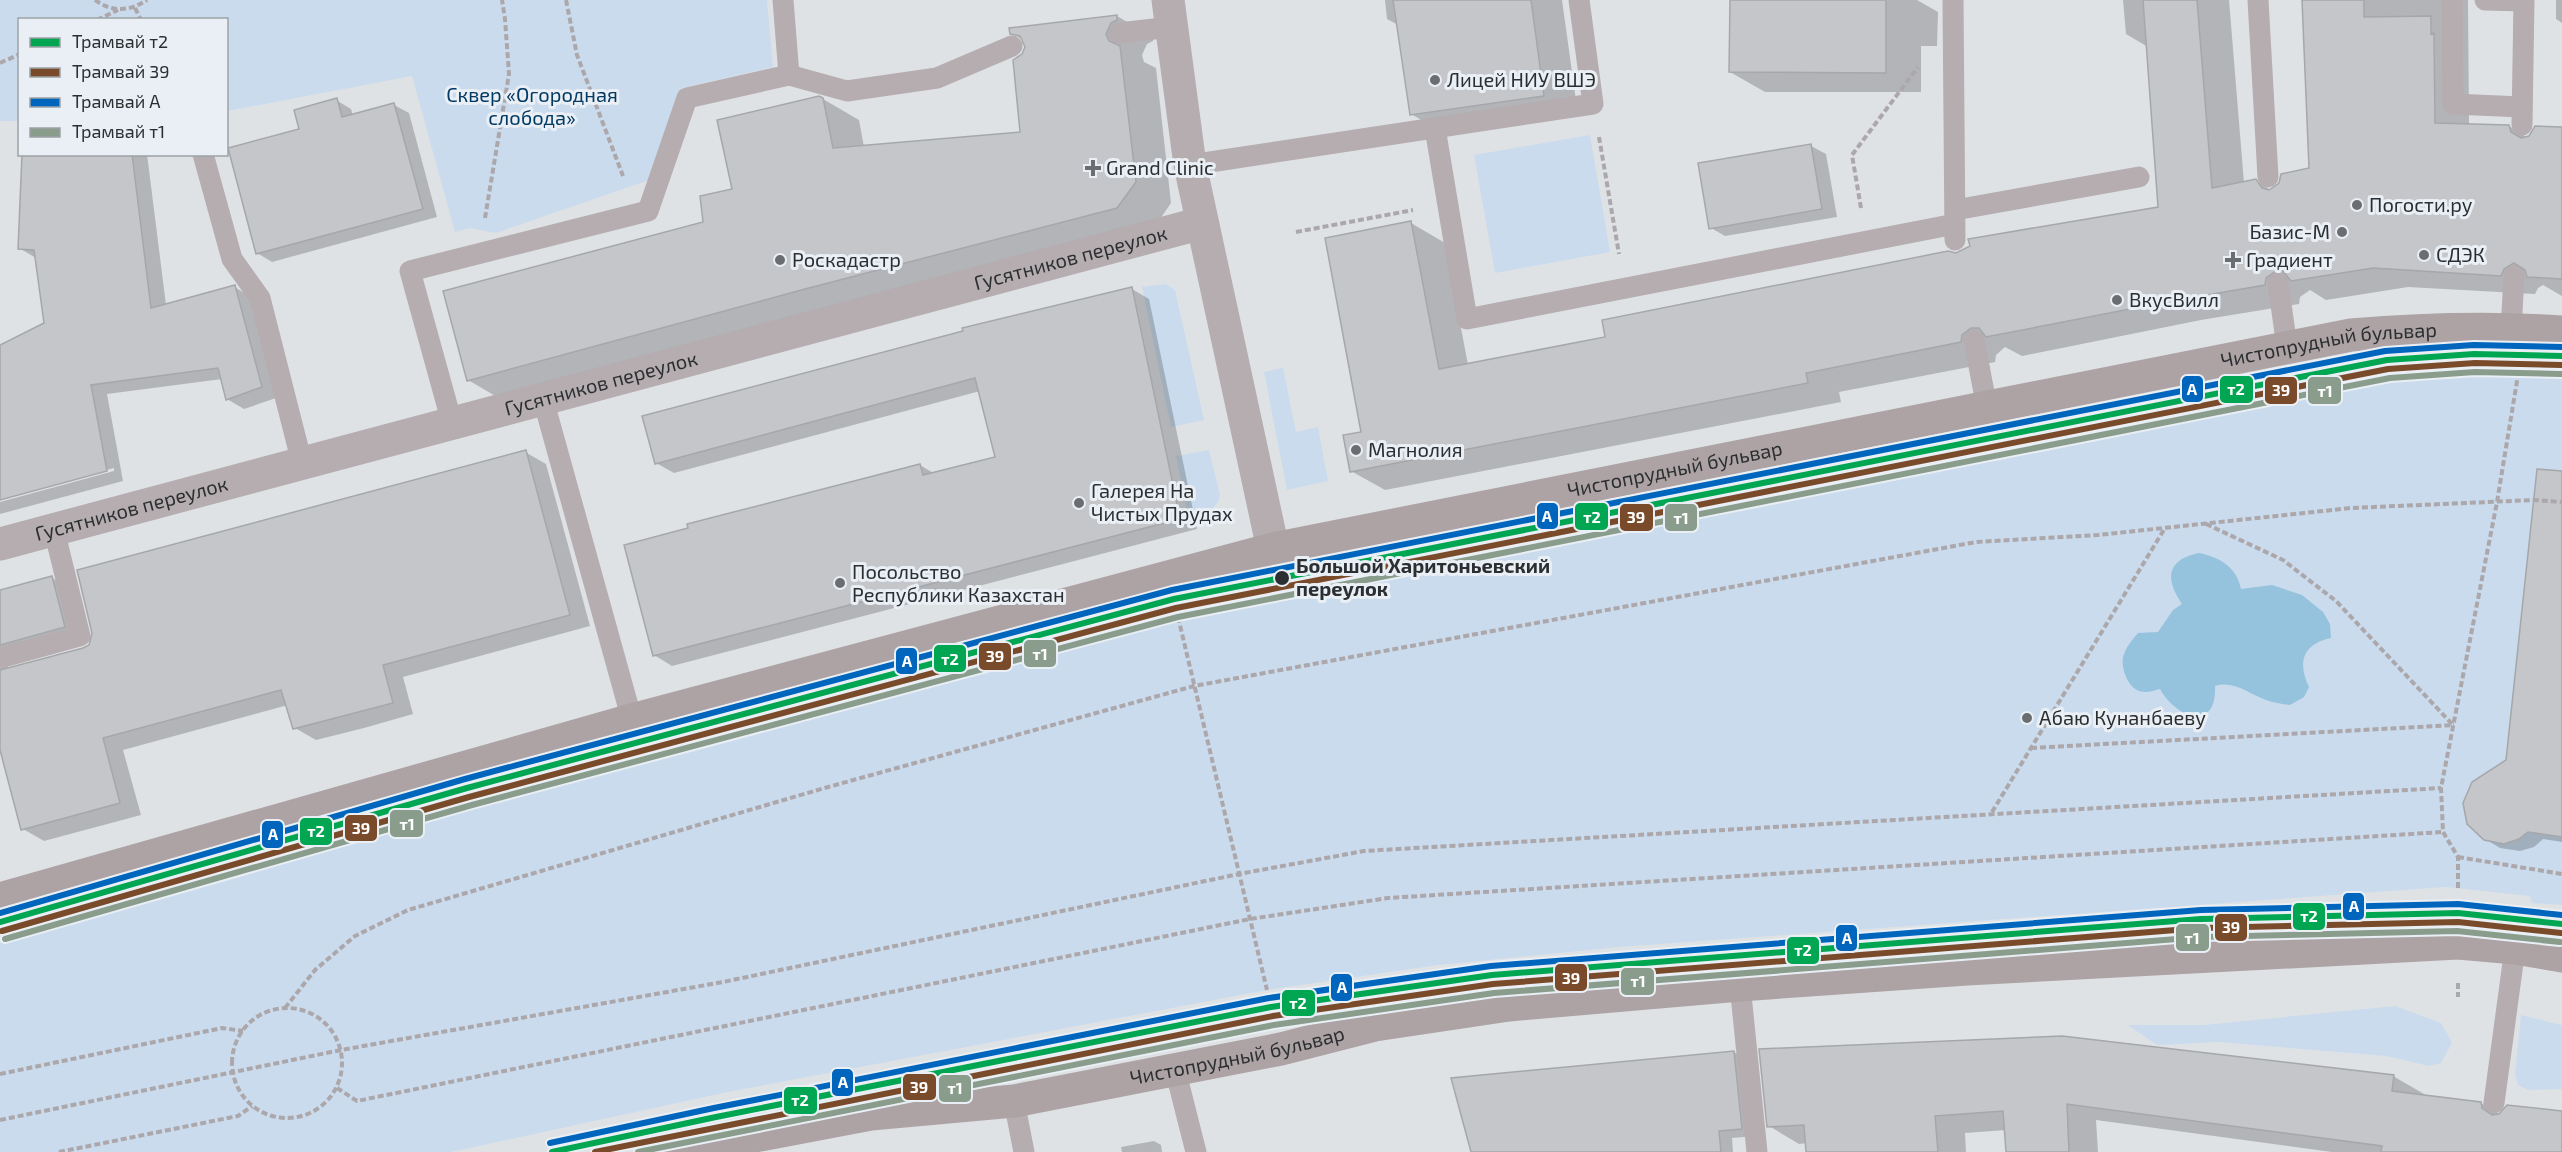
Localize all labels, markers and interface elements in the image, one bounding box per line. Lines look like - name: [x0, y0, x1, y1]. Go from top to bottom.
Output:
- legend: [18, 18, 228, 156]
- text: Трамвай т2: [72, 30, 168, 52]
- text: Трамвай 39: [72, 60, 170, 82]
- place label: Лицей НИУ ВШЭ: [1447, 67, 1596, 91]
- marker: Лицей НИУ ВШЭ: [1428, 73, 1442, 87]
- park label: Сквер «Огородная слобода»: [446, 82, 618, 129]
- text: Трамвай А: [72, 90, 161, 112]
- text: Трамвай т1: [72, 120, 165, 142]
- place label: Grand Clinic: [1106, 155, 1214, 179]
- marker: Grand Clinic: [1084, 159, 1102, 177]
- place label: Погости.ру: [2369, 192, 2473, 217]
- marker: Погости.ру: [2350, 198, 2364, 212]
- place label: Базис-М: [2249, 219, 2330, 243]
- street label: Гусятников переулок: [971, 220, 1170, 294]
- marker: Базис-М: [2335, 225, 2349, 239]
- place label: СДЭК: [2436, 242, 2485, 266]
- place label: Роскадастр: [792, 247, 901, 271]
- place label: Градиент: [2246, 247, 2333, 271]
- marker: СДЭК: [2417, 248, 2431, 262]
- marker: Градиент: [2224, 251, 2242, 269]
- marker: Роскадастр: [773, 253, 787, 267]
- place label: ВкусВилл: [2129, 287, 2219, 312]
- marker: ВкусВилл: [2110, 293, 2124, 307]
- street label: Чистопрудный бульвар: [2218, 317, 2437, 372]
- street label: Гусятников переулок: [502, 345, 700, 420]
- line badge: А: [2181, 375, 2204, 403]
- line badge: т2: [2219, 375, 2254, 404]
- line badge: 39: [2264, 376, 2298, 405]
- line badge: т1: [2307, 376, 2342, 405]
- text: А: [2187, 379, 2198, 398]
- text: т2: [2227, 379, 2245, 398]
- text: 39: [2272, 380, 2290, 399]
- text: т1: [2317, 381, 2333, 400]
- street label: Чистопрудный бульвар: [1565, 435, 1784, 501]
- place label: Магнолия: [1368, 437, 1463, 461]
- marker: Магнолия: [1349, 443, 1363, 457]
- street label: Гусятников переулок: [32, 471, 231, 545]
- place label: Галерея На Чистых Прудах: [1091, 478, 1233, 526]
- marker: Галерея На Чистых Прудах: [1072, 496, 1086, 510]
- line badge: А: [1536, 502, 1559, 530]
- line badge: т2: [1574, 502, 1609, 531]
- line badge: 39: [1619, 503, 1654, 532]
- line badge: т1: [1664, 503, 1698, 532]
- text: А: [1542, 506, 1553, 525]
- text: т2: [1583, 507, 1601, 526]
- text: 39: [1627, 507, 1645, 526]
- text: т1: [1673, 508, 1689, 527]
- place label: Большой Харитоньевский переулок: [1296, 553, 1550, 600]
- place label: Посольство Республики Казахстан: [852, 559, 1065, 607]
- marker: Большой Харитоньевский переулок: [1273, 569, 1291, 587]
- marker: Посольство Республики Казахстан: [833, 576, 847, 590]
- line badge: т1: [1023, 639, 1057, 668]
- line badge: 39: [978, 642, 1012, 671]
- line badge: т2: [933, 644, 967, 673]
- text: т1: [1032, 644, 1048, 663]
- text: 39: [986, 646, 1004, 665]
- line badge: А: [895, 647, 918, 675]
- text: т2: [941, 649, 959, 668]
- text: А: [902, 651, 913, 670]
- place label: Абаю Кунанбаеву: [2039, 705, 2206, 730]
- marker: Абаю Кунанбаеву: [2020, 711, 2034, 725]
- line badge: т1: [389, 809, 424, 838]
- line badge: 39: [344, 814, 378, 842]
- text: т1: [399, 814, 415, 833]
- line badge: т2: [299, 817, 333, 846]
- text: 39: [352, 818, 370, 837]
- line badge: А: [261, 820, 284, 849]
- text: т2: [307, 821, 325, 840]
- text: А: [268, 824, 279, 843]
- line badge: А: [2342, 892, 2365, 921]
- text: А: [2349, 896, 2360, 915]
- line badge: т2: [2292, 902, 2326, 931]
- text: т2: [2300, 906, 2318, 925]
- line badge: 39: [2214, 913, 2248, 942]
- text: 39: [2222, 917, 2240, 936]
- line badge: т1: [2175, 923, 2210, 952]
- line badge: А: [1835, 924, 1858, 952]
- text: А: [1842, 928, 1853, 947]
- text: т1: [2184, 928, 2200, 947]
- line badge: т2: [1786, 936, 1820, 965]
- text: т2: [1794, 940, 1812, 959]
- line badge: 39: [1554, 963, 1588, 992]
- line badge: т1: [1620, 967, 1655, 996]
- text: 39: [1562, 968, 1580, 987]
- text: т1: [1630, 971, 1646, 990]
- line badge: А: [1330, 973, 1353, 1002]
- text: А: [1337, 977, 1348, 996]
- line badge: т2: [1281, 989, 1316, 1017]
- text: т2: [1289, 993, 1307, 1012]
- street label: Чистопрудный бульвар: [1128, 1020, 1347, 1089]
- line badge: А: [831, 1068, 854, 1097]
- text: А: [838, 1072, 849, 1091]
- line badge: 39: [902, 1073, 937, 1101]
- line badge: т1: [938, 1074, 972, 1103]
- text: 39: [910, 1077, 928, 1096]
- text: т1: [947, 1078, 963, 1097]
- line badge: т2: [783, 1086, 818, 1115]
- text: т2: [791, 1090, 809, 1109]

